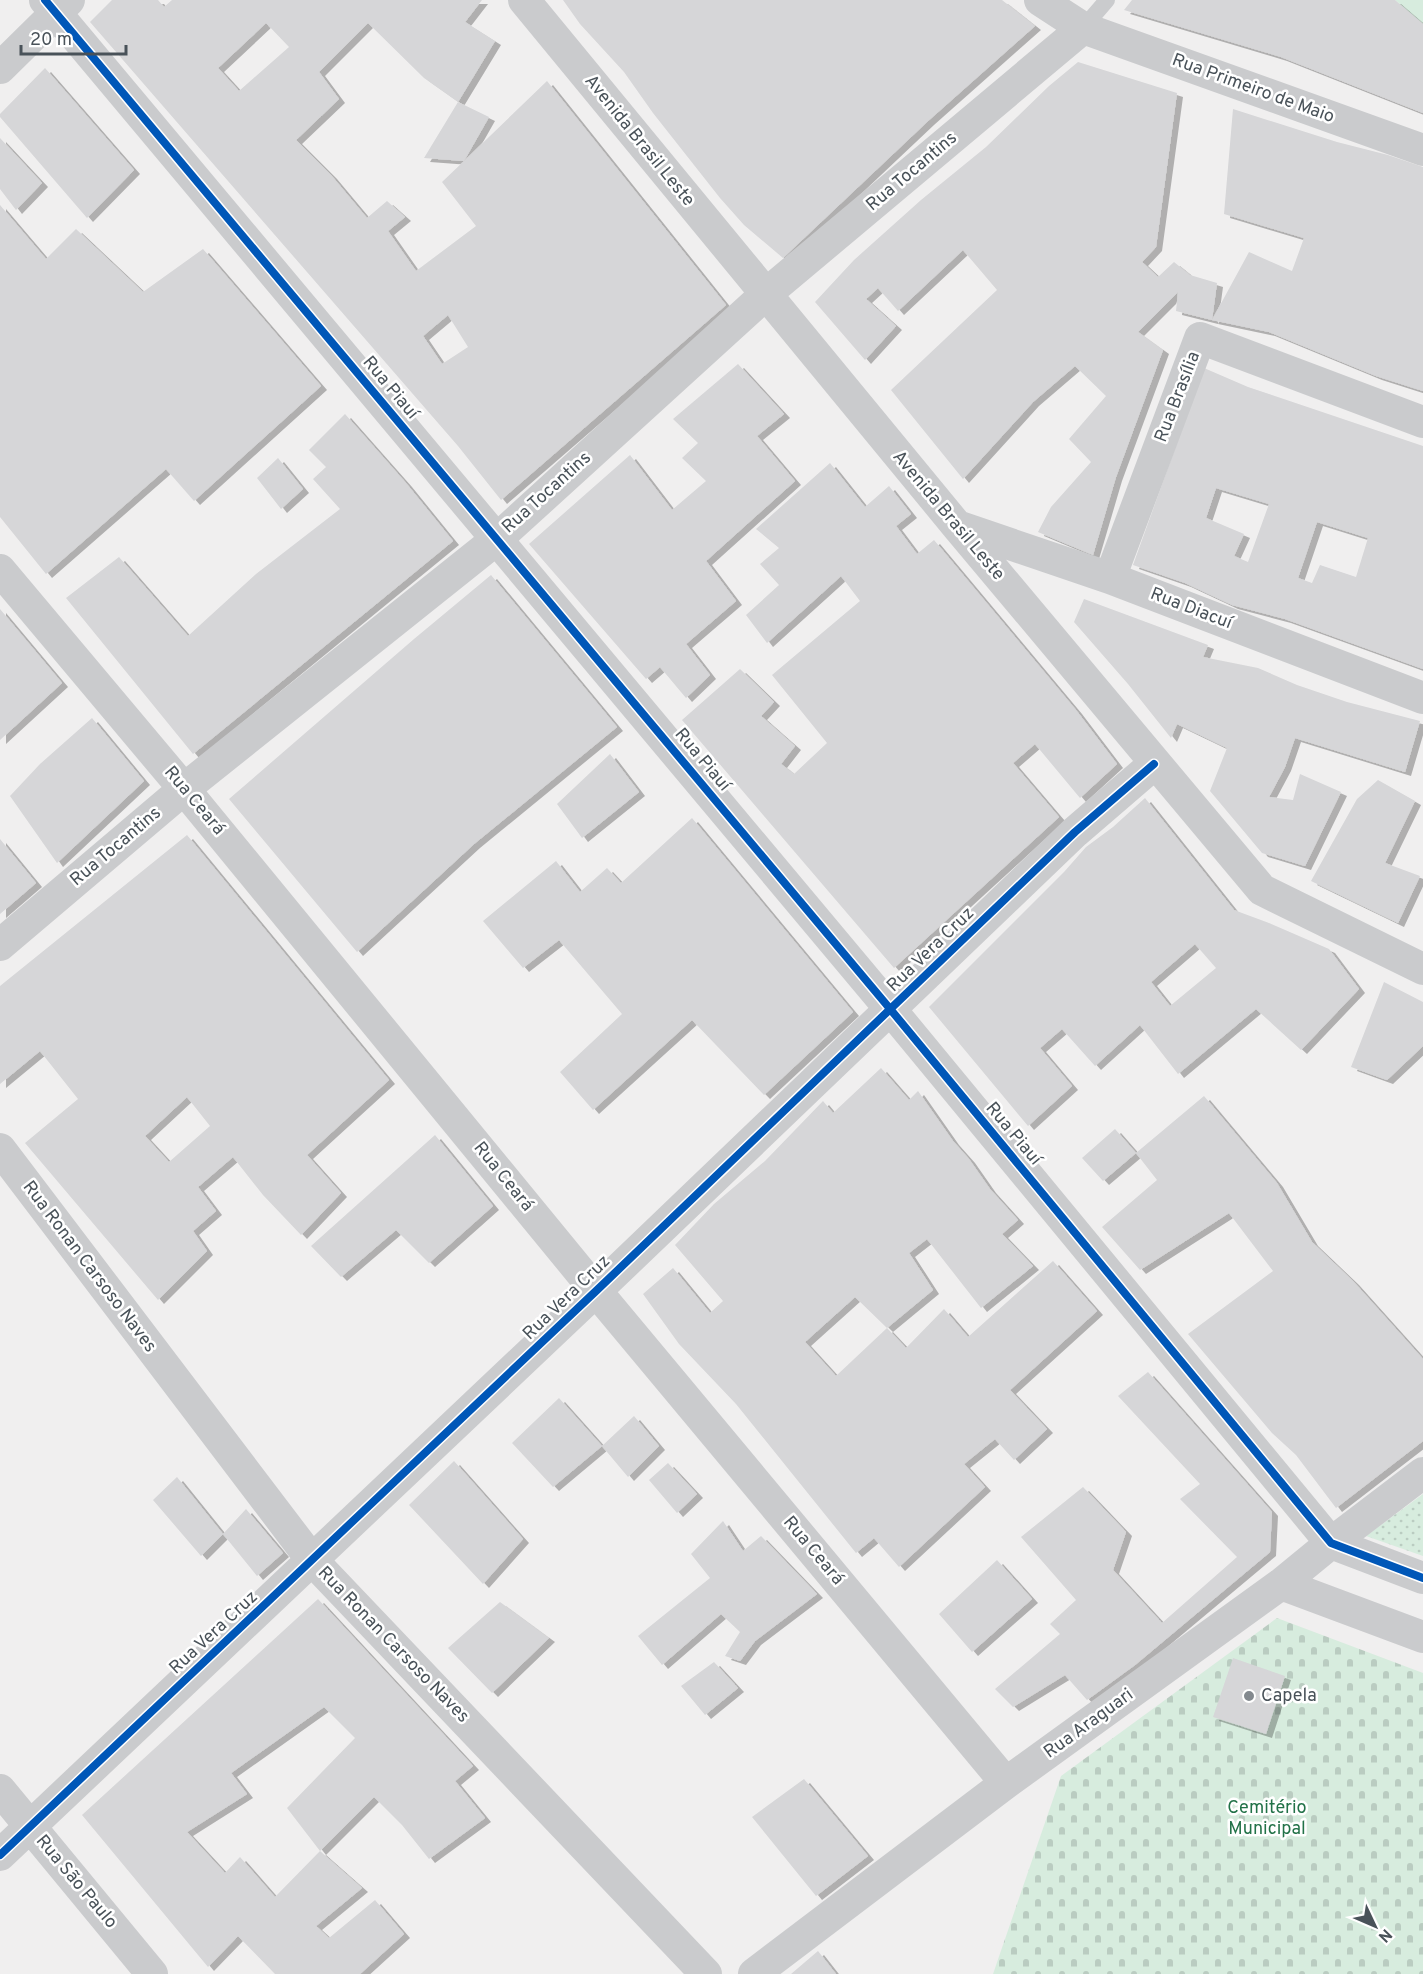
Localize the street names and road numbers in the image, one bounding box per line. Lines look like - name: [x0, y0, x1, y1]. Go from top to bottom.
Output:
- street label: Rua Primeiro de Maio: [1169, 49, 1337, 129]
- street label: Avenida Brasil Leste: [579, 70, 699, 212]
- street label: Rua Tocantins: [862, 127, 962, 217]
- street label: Rua Brasília: [1150, 348, 1206, 446]
- street label: Rua Piauí: [357, 352, 424, 425]
- street label: Avenida Brasil Leste: [887, 446, 1009, 586]
- street label: Rua Tocantins: [498, 447, 596, 539]
- street label: Rua Diacuí: [1147, 583, 1236, 636]
- street label: Rua Piauí: [669, 724, 736, 797]
- street label: Rua Ceará: [158, 762, 230, 840]
- street label: Rua Tocantins: [66, 802, 166, 892]
- street label: Rua Vera Cruz: [882, 903, 980, 997]
- street label: Rua Piauí: [980, 1098, 1047, 1171]
- street label: Rua Ceará: [468, 1137, 538, 1217]
- street label: Rua Ronan Carsoso Naves: [17, 1177, 161, 1357]
- street label: Rua Vera Cruz: [518, 1251, 616, 1345]
- street label: Rua Ceará: [777, 1512, 849, 1590]
- street label: Rua Ronan Carsoso Naves: [312, 1562, 474, 1728]
- street label: Rua Vera Cruz: [165, 1586, 263, 1680]
- street label: Rua Araguari: [1040, 1684, 1138, 1764]
- street label: Rua São Paulo: [30, 1830, 122, 1934]

